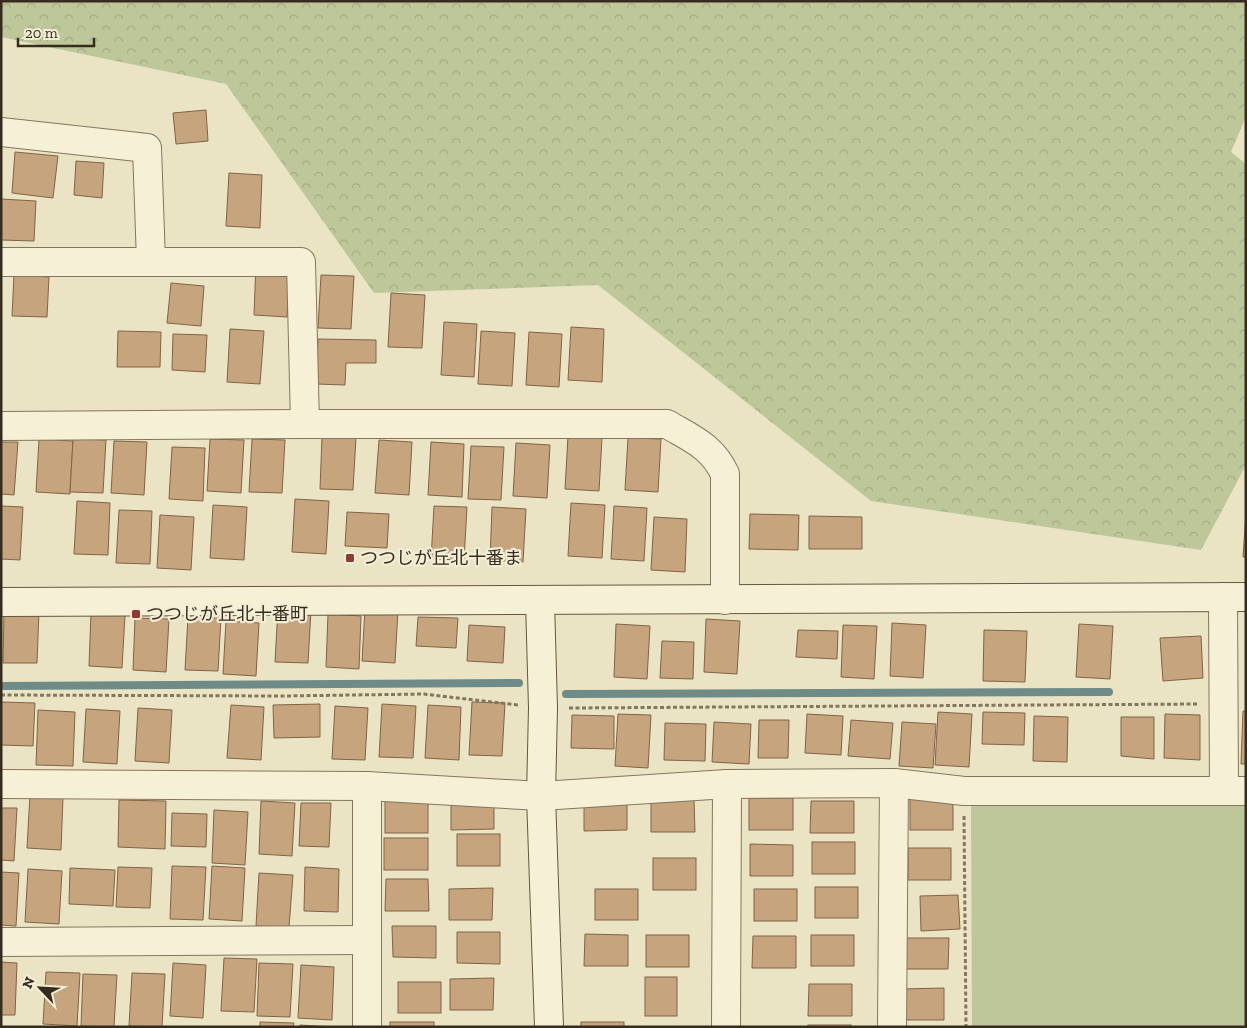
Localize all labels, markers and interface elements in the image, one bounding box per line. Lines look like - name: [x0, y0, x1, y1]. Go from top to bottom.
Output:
- scale bar: [18, 15, 94, 47]
- text: 20 m: [25, 24, 58, 42]
- place label: つつじが丘北十番ま: [360, 547, 522, 569]
- marker: つつじが丘北十番ま: [344, 552, 356, 564]
- place label: つつじが丘北十番町: [146, 603, 308, 625]
- marker: つつじが丘北十番町: [130, 608, 142, 620]
- north arrow: [15, 963, 65, 1013]
- text: N: [19, 974, 39, 991]

